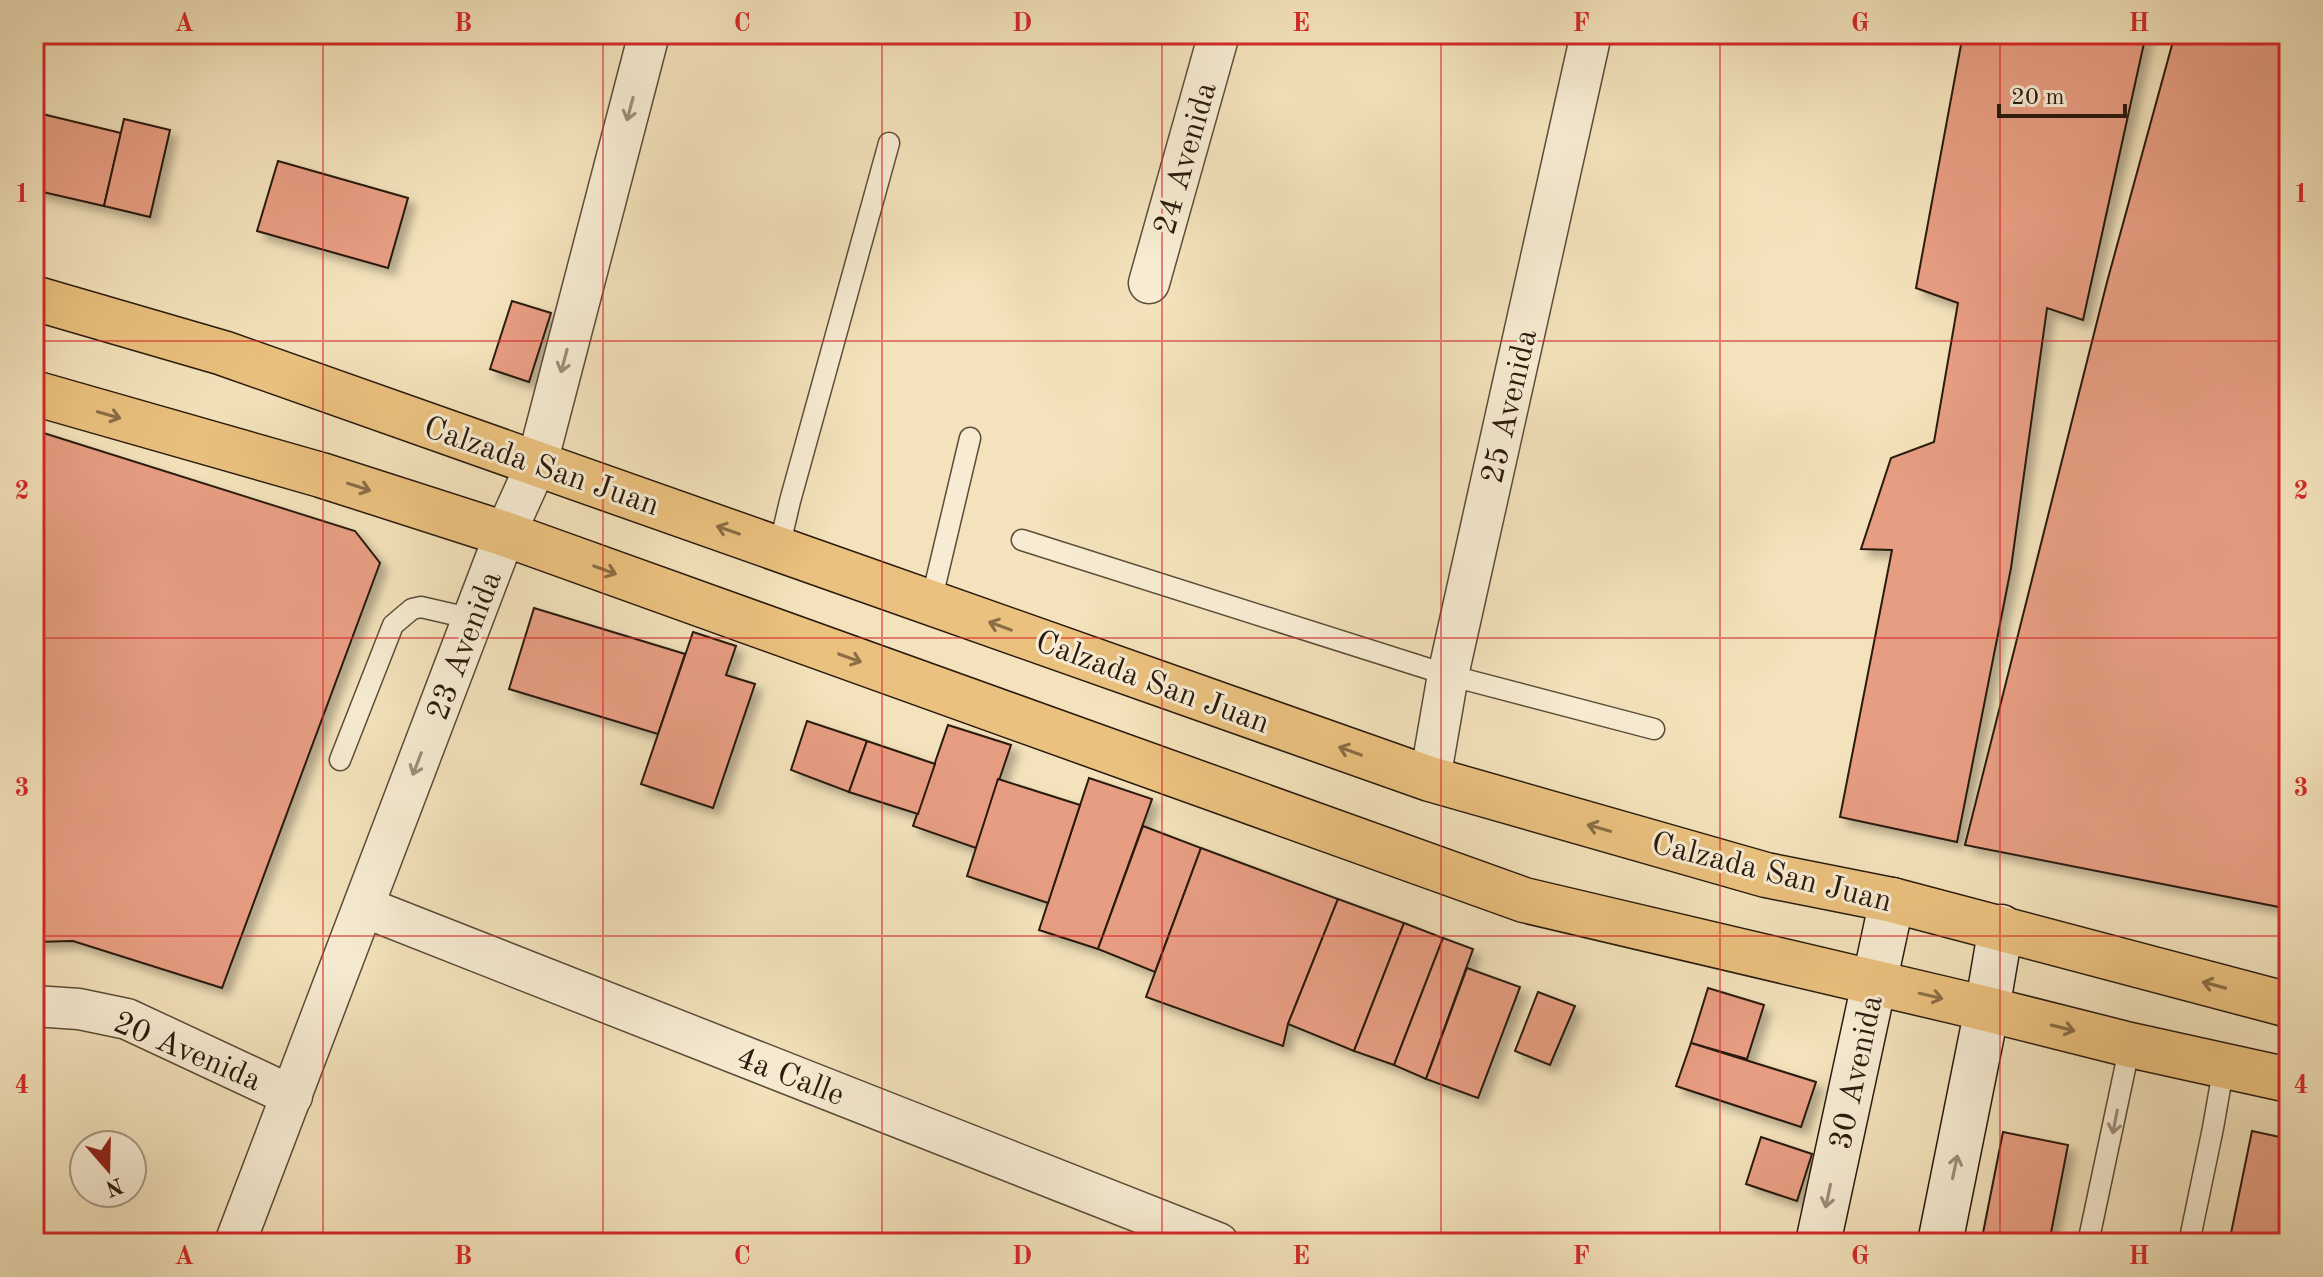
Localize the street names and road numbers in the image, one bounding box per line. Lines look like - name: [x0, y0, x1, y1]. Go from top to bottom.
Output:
- street label: 24 Avenida: [1150, 79, 1224, 239]
- street label: 25 Avenida: [1478, 326, 1544, 487]
- street label: Calzada San Juan: [419, 413, 663, 523]
- street label: 23 Avenida: [423, 567, 509, 725]
- street label: Calzada San Juan: [1031, 627, 1273, 741]
- street label: Calzada San Juan: [1648, 829, 1895, 919]
- street label: 30 Avenida: [1826, 992, 1890, 1153]
- street label: 20 Avenida: [108, 1007, 266, 1098]
- street label: 4a Calle: [732, 1043, 848, 1113]

